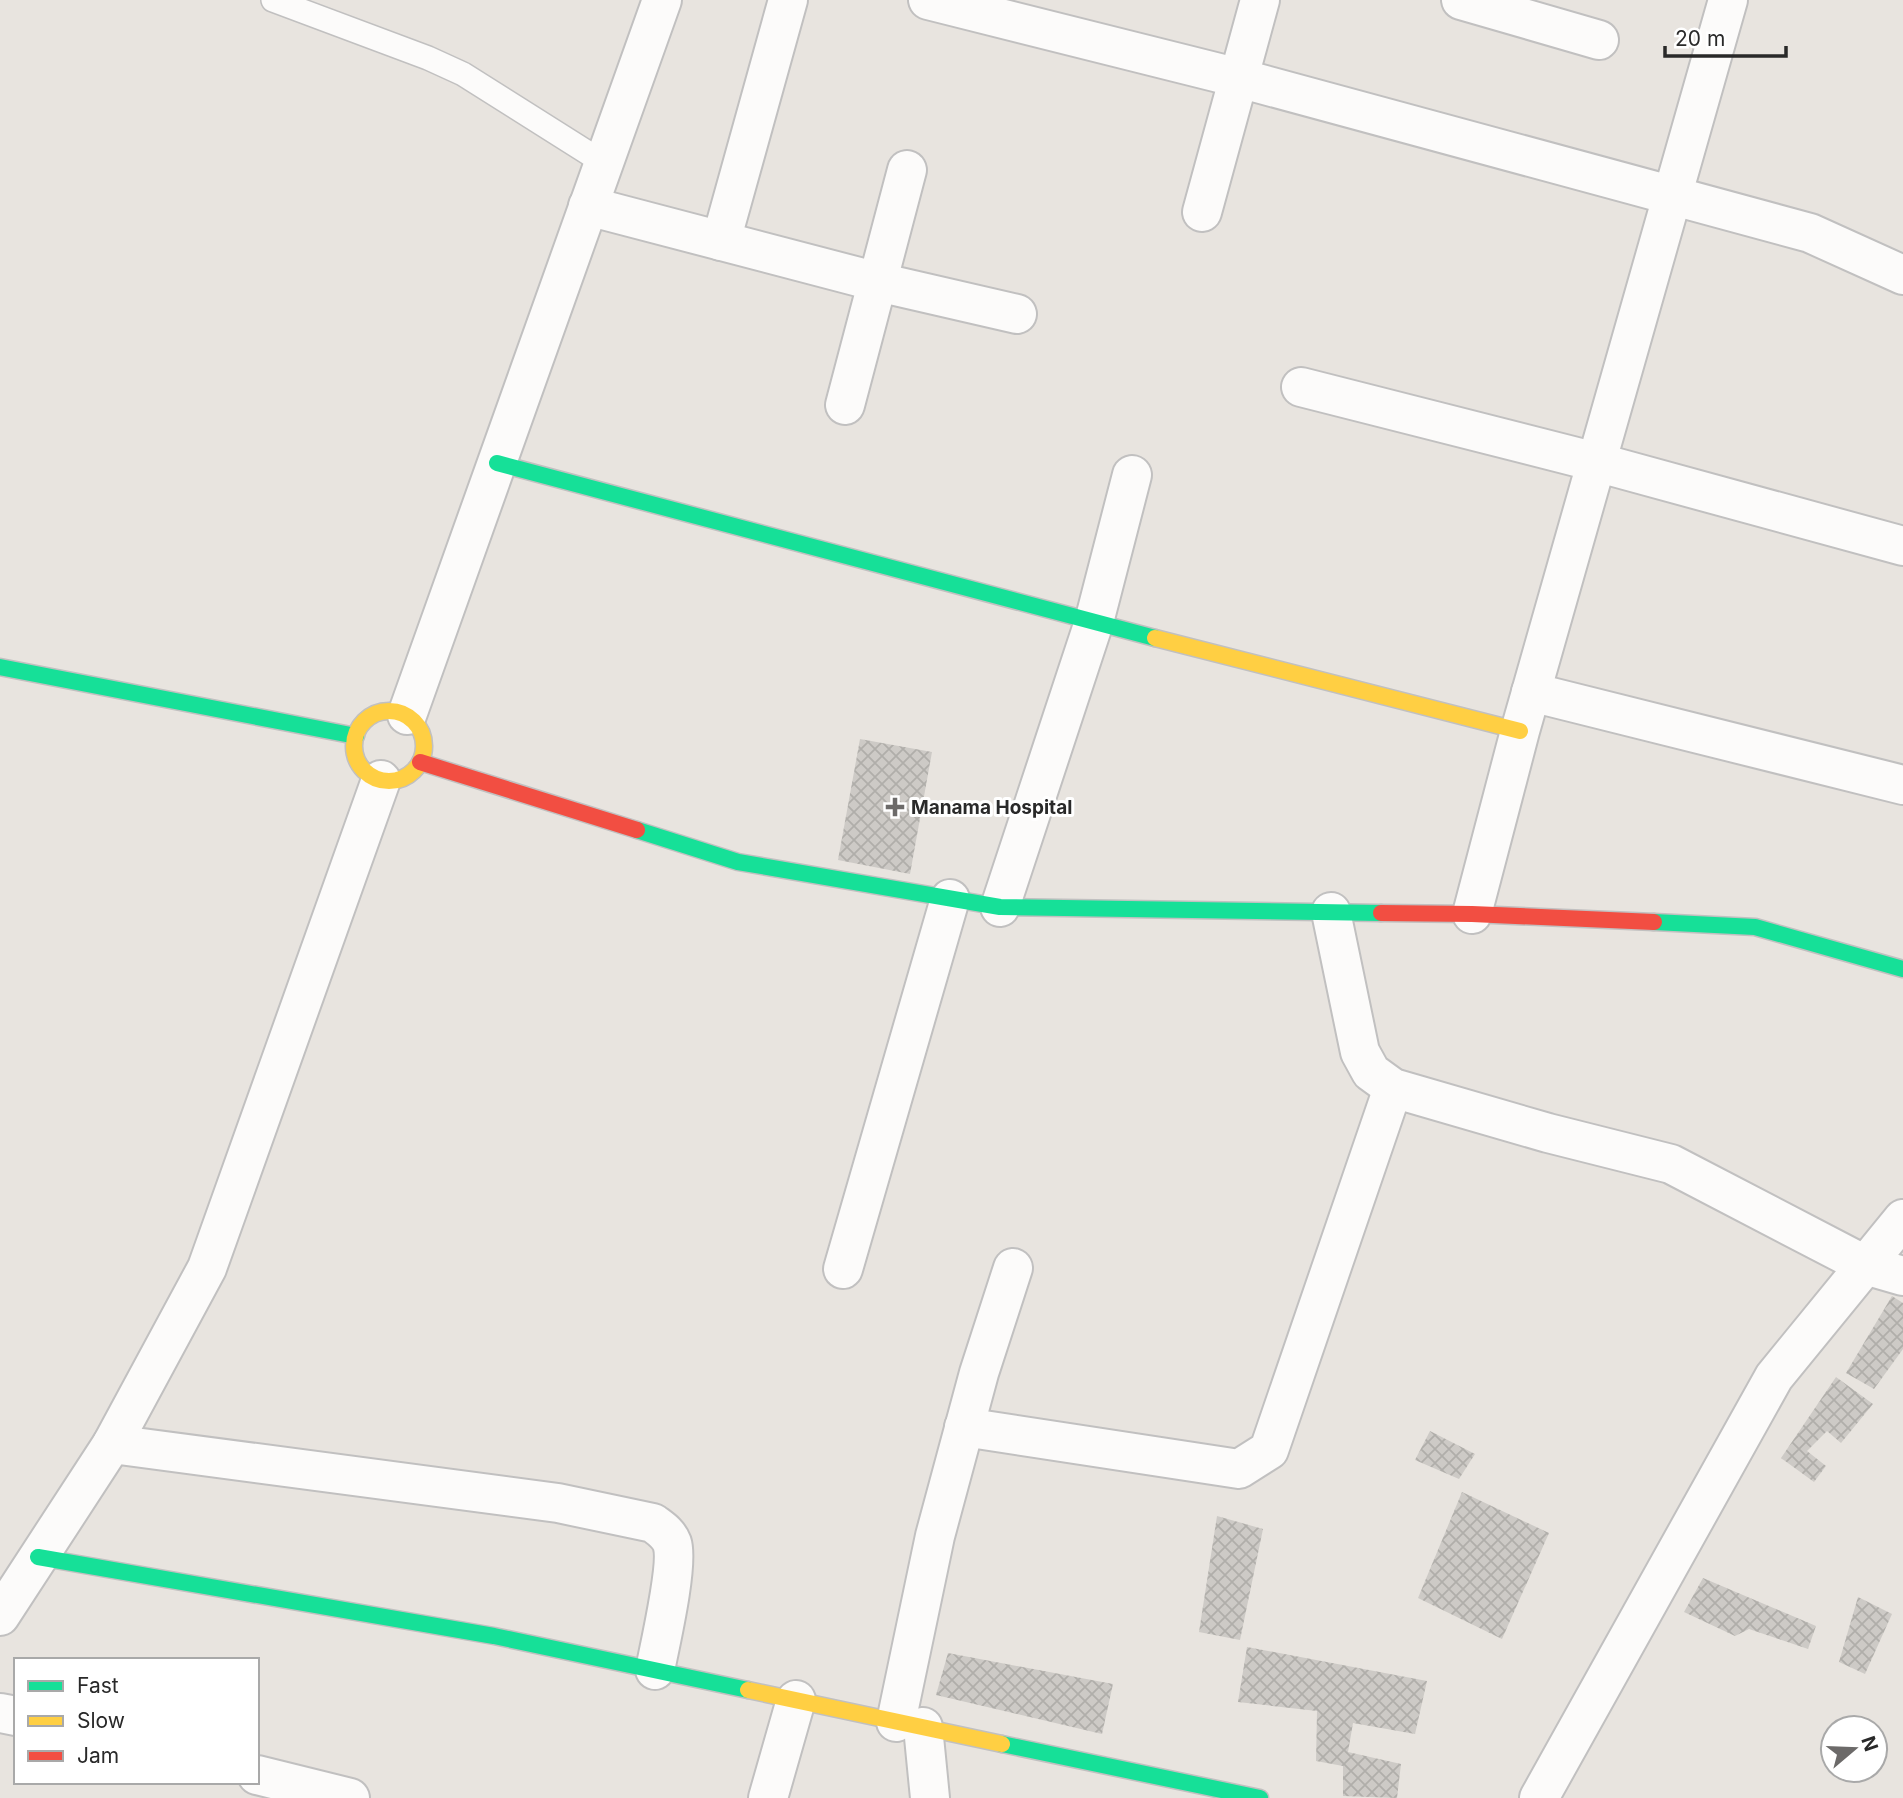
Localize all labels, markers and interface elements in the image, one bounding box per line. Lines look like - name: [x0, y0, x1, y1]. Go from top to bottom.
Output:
- scale bar: [1665, 14, 1786, 58]
- text: 20 m: [1675, 26, 1725, 51]
- place label: Manama Hospital: [911, 796, 1072, 819]
- marker: Manama Hospital: [885, 797, 905, 817]
- legend: [14, 1658, 259, 1784]
- text: Fast: [77, 1673, 119, 1698]
- text: Slow: [77, 1708, 125, 1733]
- north arrow: [1819, 1714, 1889, 1784]
- text: N: [1856, 1733, 1883, 1754]
- text: Jam: [77, 1743, 119, 1768]

